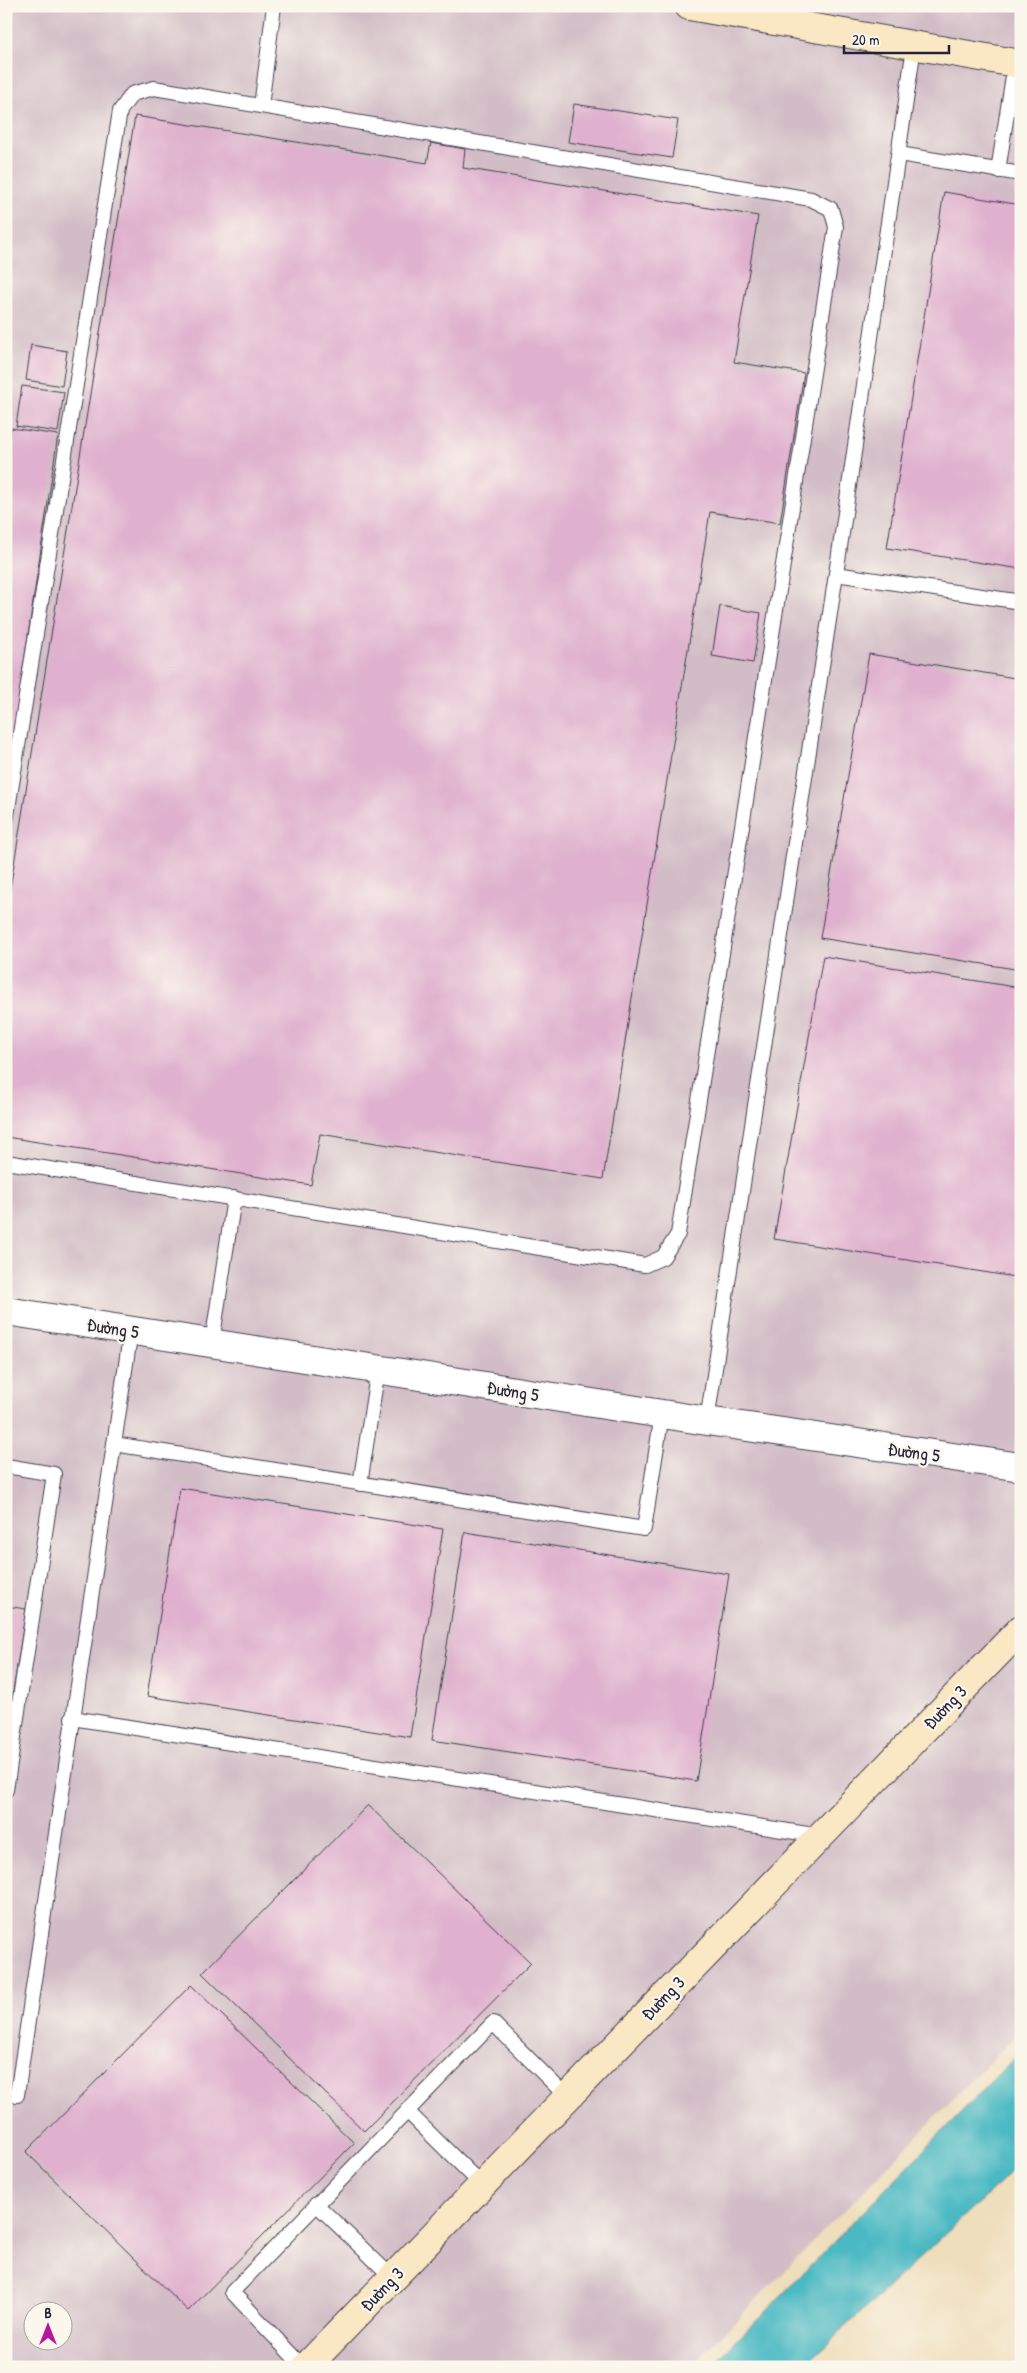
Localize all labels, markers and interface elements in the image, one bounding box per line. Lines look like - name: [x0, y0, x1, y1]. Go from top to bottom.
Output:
- scale bar: [844, 22, 950, 54]
- text: 20 m: [852, 29, 879, 50]
- street label: Đường 5: [85, 1312, 141, 1344]
- street label: Đường 5: [485, 1375, 541, 1407]
- street label: Đường 5: [886, 1436, 942, 1468]
- street label: Đường 3: [918, 1679, 972, 1735]
- street label: Đường 3: [636, 1970, 690, 2026]
- street label: Đường 3: [355, 2261, 409, 2317]
- north arrow: [22, 2300, 72, 2350]
- text: B: [44, 2303, 52, 2322]

